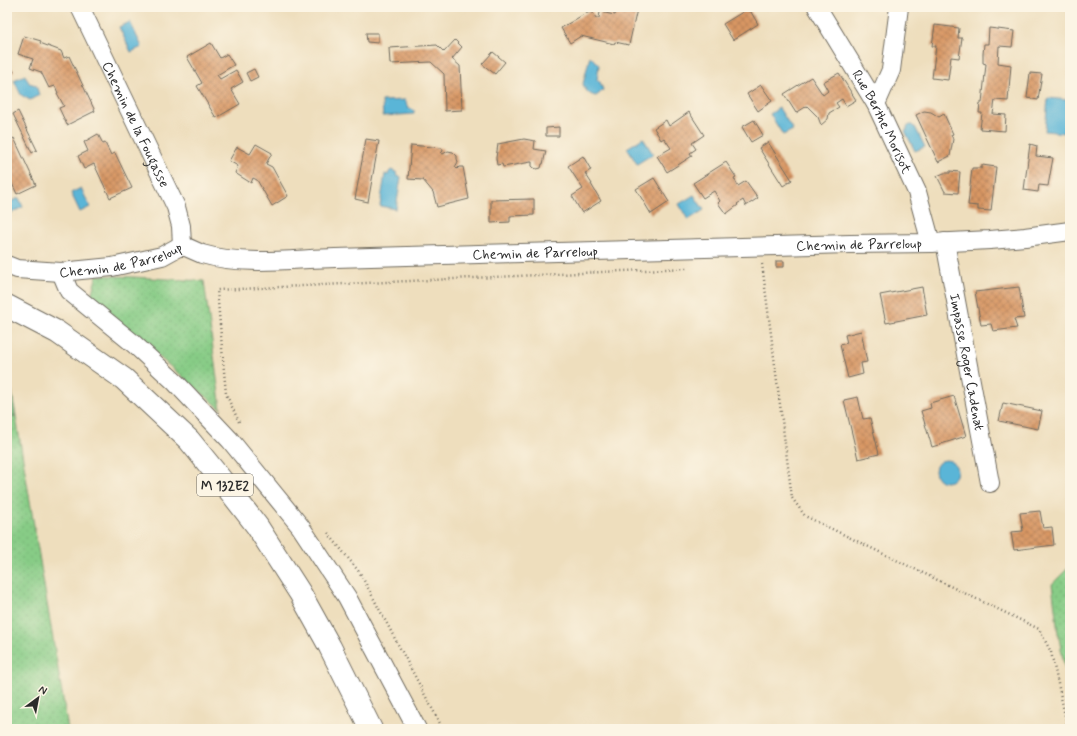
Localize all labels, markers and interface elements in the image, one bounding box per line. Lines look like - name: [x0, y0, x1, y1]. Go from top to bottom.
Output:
- street label: Chemin de la Fougasse: [97, 59, 173, 191]
- street label: Rue Berthe Morisot: [847, 67, 915, 177]
- street label: Chemin de Parreloup: [796, 235, 922, 255]
- street label: Chemin de Parreloup: [58, 239, 186, 282]
- street label: Chemin de Parreloup: [472, 243, 598, 264]
- street label: Impasse Roger Cadenat: [945, 292, 988, 432]
- road number: M 132E2: [197, 474, 253, 496]
- north arrow: [18, 678, 58, 718]
- text: N: [36, 682, 50, 698]

